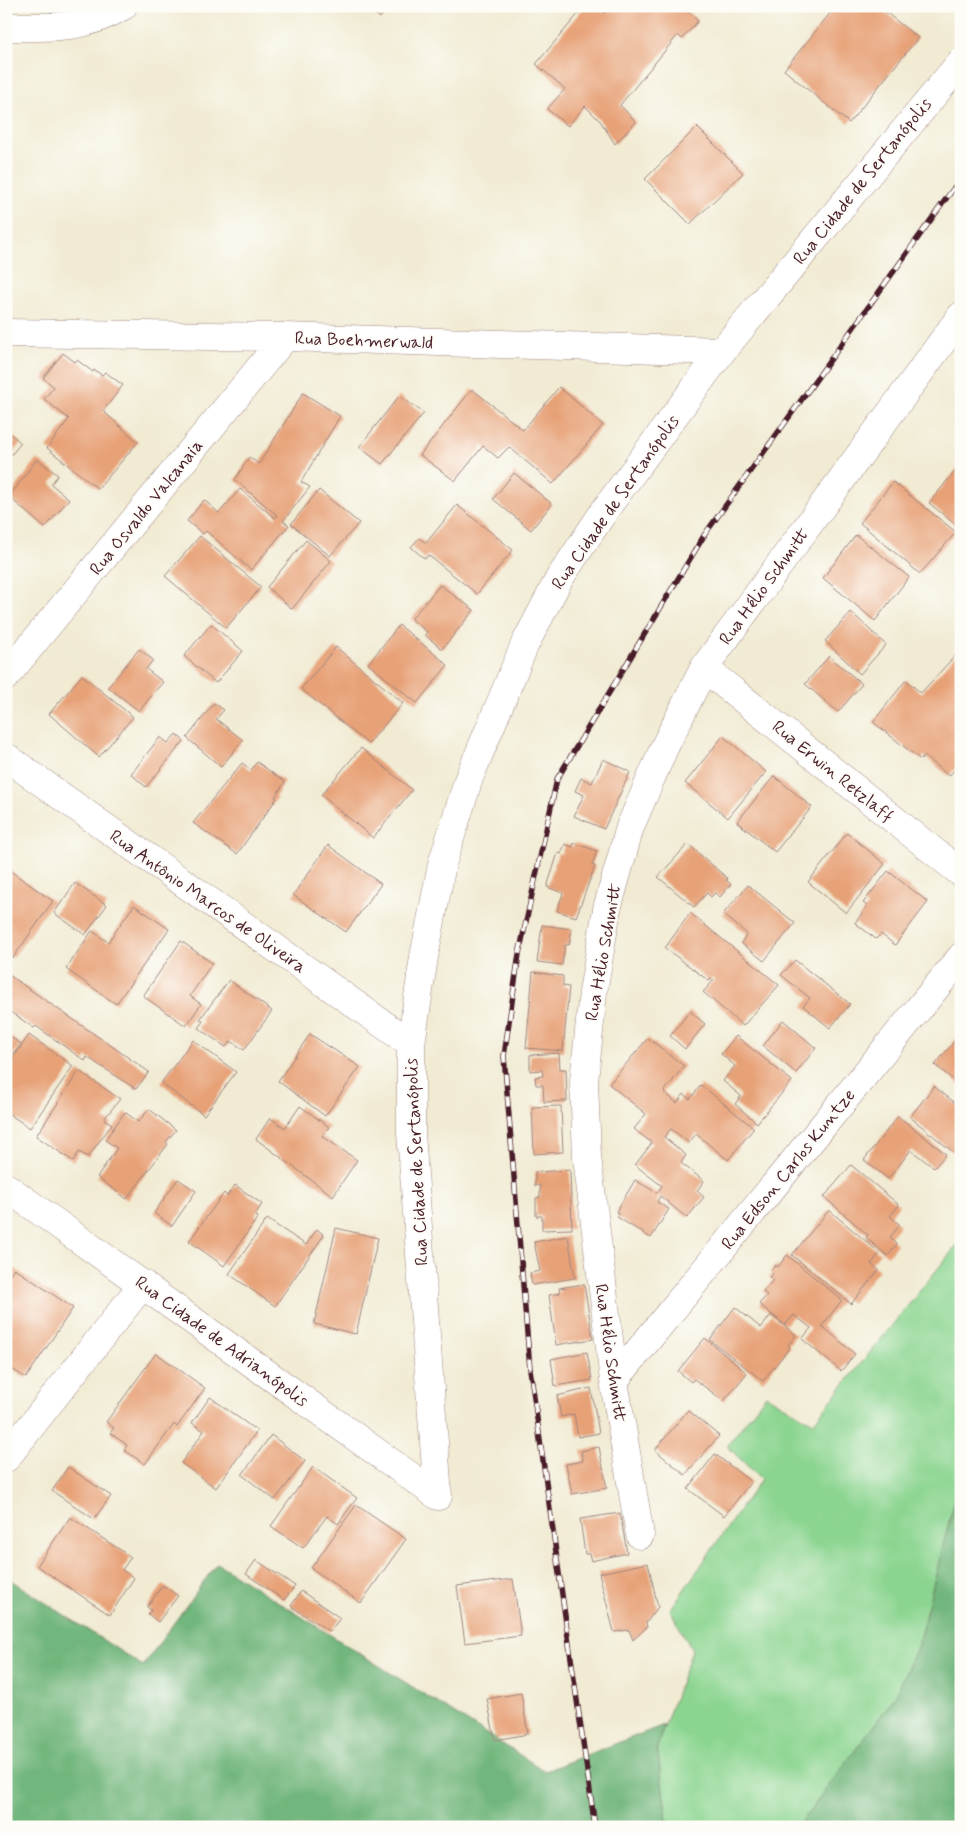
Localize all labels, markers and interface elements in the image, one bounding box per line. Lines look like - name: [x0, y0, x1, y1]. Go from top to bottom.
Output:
- street label: Rua Cidade de Sertanópolis: [788, 93, 938, 270]
- street label: Rua Boehmerwald: [294, 327, 434, 355]
- street label: Rua Cidade de Sertanópolis: [546, 410, 685, 595]
- street label: Rua Osvaldo Valcanaia: [85, 435, 209, 581]
- street label: Rua Hélio Schmitt: [714, 523, 816, 650]
- street label: Rua Erwin Retzlaff: [767, 715, 898, 828]
- street label: Rua Antônio Marcos de Oliveira: [104, 825, 310, 979]
- street label: Rua Hélio Schmitt: [580, 881, 628, 1023]
- street label: Rua Cidade de Sertanópolis: [400, 1057, 434, 1266]
- street label: Rua Edson Carlos Kuntze: [716, 1084, 861, 1255]
- street label: Rua Cidade de Adrianópolis: [130, 1271, 313, 1413]
- street label: Rua Hélio Schmitt: [588, 1282, 632, 1424]

